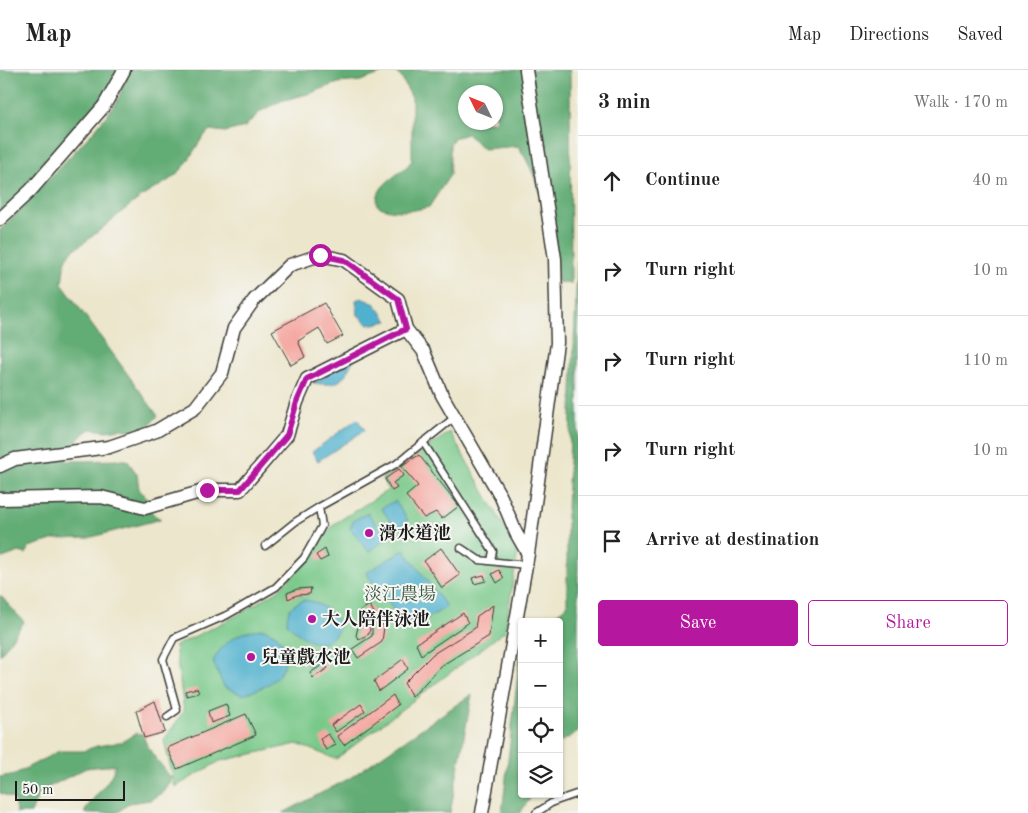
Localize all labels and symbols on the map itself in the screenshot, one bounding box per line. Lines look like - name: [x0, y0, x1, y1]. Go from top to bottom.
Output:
- north arrow: [458, 85, 503, 130]
- route start: [309, 244, 332, 267]
- route end: [196, 479, 219, 502]
- place label: 滑水道池: [379, 523, 451, 543]
- marker: 滑水道池: [363, 527, 375, 539]
- park label: 淡江農場: [364, 584, 436, 604]
- place label: 大人陪伴泳池: [322, 609, 430, 629]
- marker: 大人陪伴泳池: [306, 613, 318, 625]
- place label: 兒童戲水池: [261, 647, 351, 667]
- marker: 兒童戲水池: [245, 651, 257, 663]
- scale bar: [15, 778, 125, 801]

